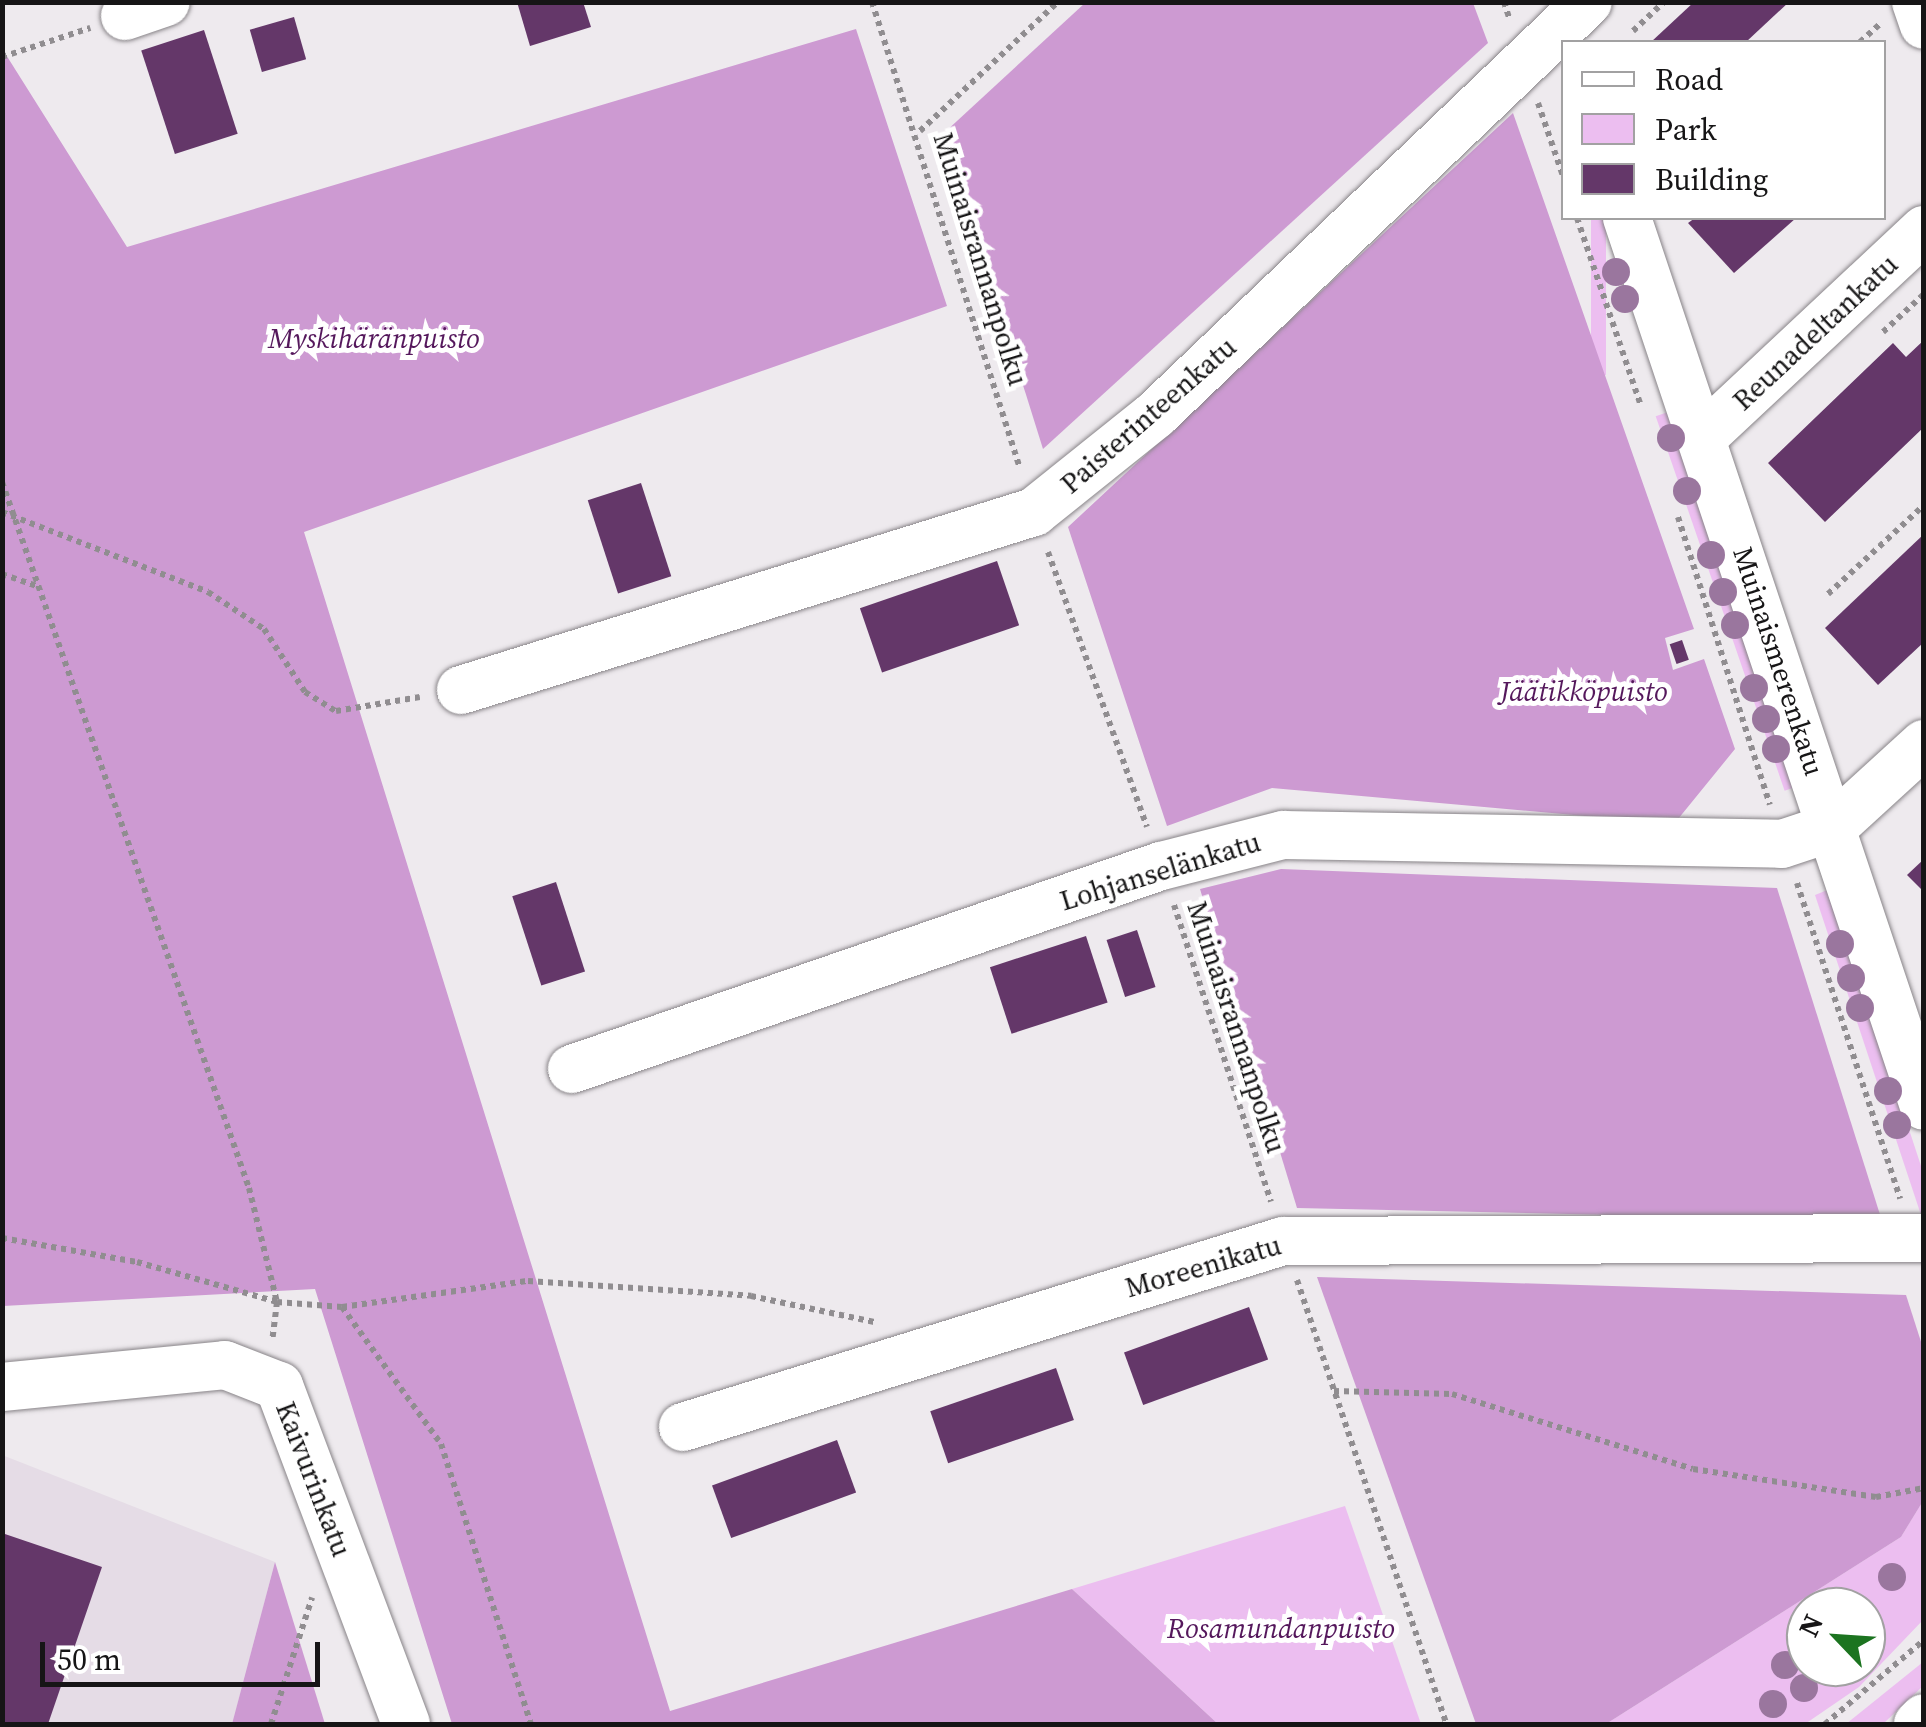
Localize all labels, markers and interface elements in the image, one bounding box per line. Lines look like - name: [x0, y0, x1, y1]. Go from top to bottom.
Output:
- legend: [1561, 40, 1886, 220]
- text: Road: [1655, 59, 1723, 100]
- text: Park: [1655, 109, 1717, 150]
- street label: Muinaisrannanpolku: [927, 128, 1035, 390]
- text: Building: [1655, 159, 1768, 200]
- street label: Reunadeltankatu: [1726, 247, 1904, 417]
- park label: Myskihäränpuisto: [268, 321, 480, 355]
- street label: Paisterinteenkatu: [1053, 330, 1243, 500]
- street label: Muinaismerenkatu: [1726, 542, 1832, 780]
- park label: Jäätikköpuisto: [1500, 674, 1668, 708]
- street label: Lohjanselänkatu: [1056, 825, 1264, 917]
- street label: Muinaisrannanpolku: [1180, 897, 1294, 1157]
- street label: Moreenikatu: [1121, 1228, 1285, 1304]
- street label: Kaivurinkatu: [269, 1397, 359, 1561]
- north arrow: [1786, 1587, 1886, 1687]
- text: N: [1789, 1608, 1832, 1642]
- park label: Rosamundanpuisto: [1167, 1611, 1395, 1645]
- scale bar: [45, 1622, 325, 1684]
- text: 50 m: [57, 1639, 121, 1680]

